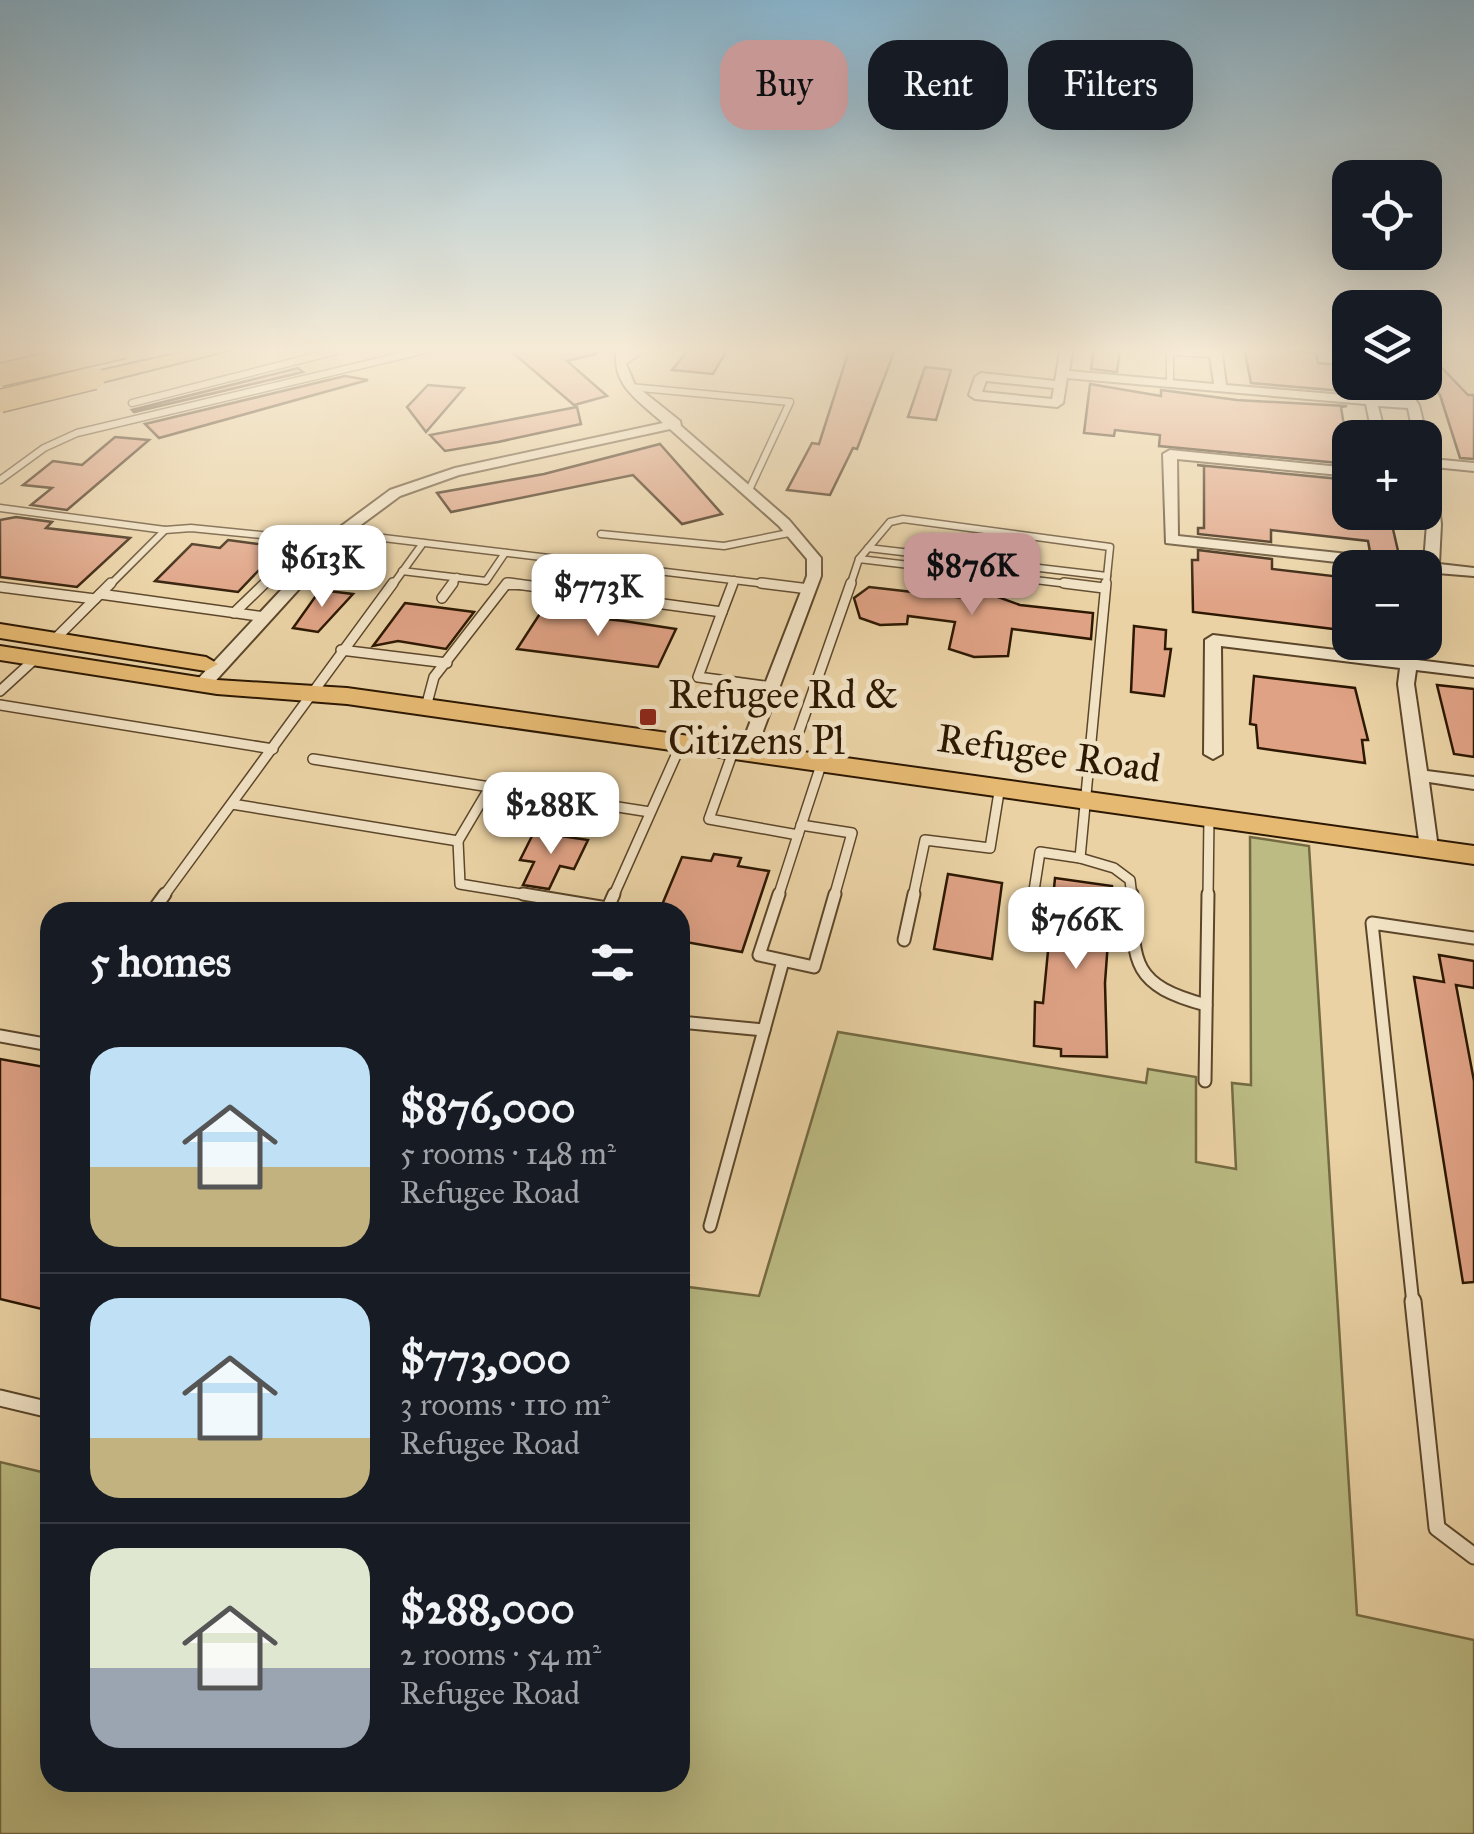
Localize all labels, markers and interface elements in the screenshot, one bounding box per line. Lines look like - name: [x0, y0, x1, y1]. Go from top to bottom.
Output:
- chip: Buy: [720, 40, 848, 130]
- chip: Rent: [868, 40, 1008, 130]
- chip: Filters: [1028, 40, 1193, 130]
- map controls: [1332, 160, 1442, 660]
- button: locate: [1332, 160, 1442, 270]
- button: layers: [1332, 290, 1442, 400]
- button: +: [1332, 420, 1442, 530]
- pin: $613K: [252, 525, 392, 610]
- pin: $876K: [902, 533, 1042, 618]
- text: $613K: [280, 538, 364, 577]
- text: $876K: [926, 546, 1018, 585]
- button: −: [1332, 550, 1442, 660]
- pin: $773K: [528, 554, 668, 639]
- text: $773K: [554, 567, 642, 606]
- place label: Refugee Rd & Citizens Pl: [668, 670, 899, 765]
- marker: Refugee Rd & Citizens Pl: [637, 706, 659, 728]
- street label: Refugee Road: [934, 713, 1164, 793]
- pin: $288K: [481, 772, 621, 857]
- text: $288K: [505, 785, 597, 824]
- pin: $766K: [1006, 887, 1146, 972]
- text: $766K: [1030, 900, 1122, 939]
- icon: filters: [585, 935, 640, 990]
- text: 5 homes: [90, 936, 231, 988]
- text: $876,000: [400, 1082, 576, 1134]
- icon: home: [170, 1087, 290, 1207]
- text: 5 rooms · 148 m²: [400, 1134, 616, 1173]
- text: Refugee Road: [400, 1173, 580, 1212]
- text: $773,000: [400, 1333, 571, 1385]
- icon: home: [170, 1338, 290, 1458]
- text: 3 rooms · 110 m²: [400, 1385, 610, 1424]
- text: Refugee Road: [400, 1424, 580, 1463]
- text: $288,000: [400, 1583, 575, 1635]
- icon: home: [170, 1588, 290, 1708]
- text: 2 rooms · 54 m²: [400, 1635, 601, 1674]
- text: Refugee Road: [400, 1674, 580, 1713]

